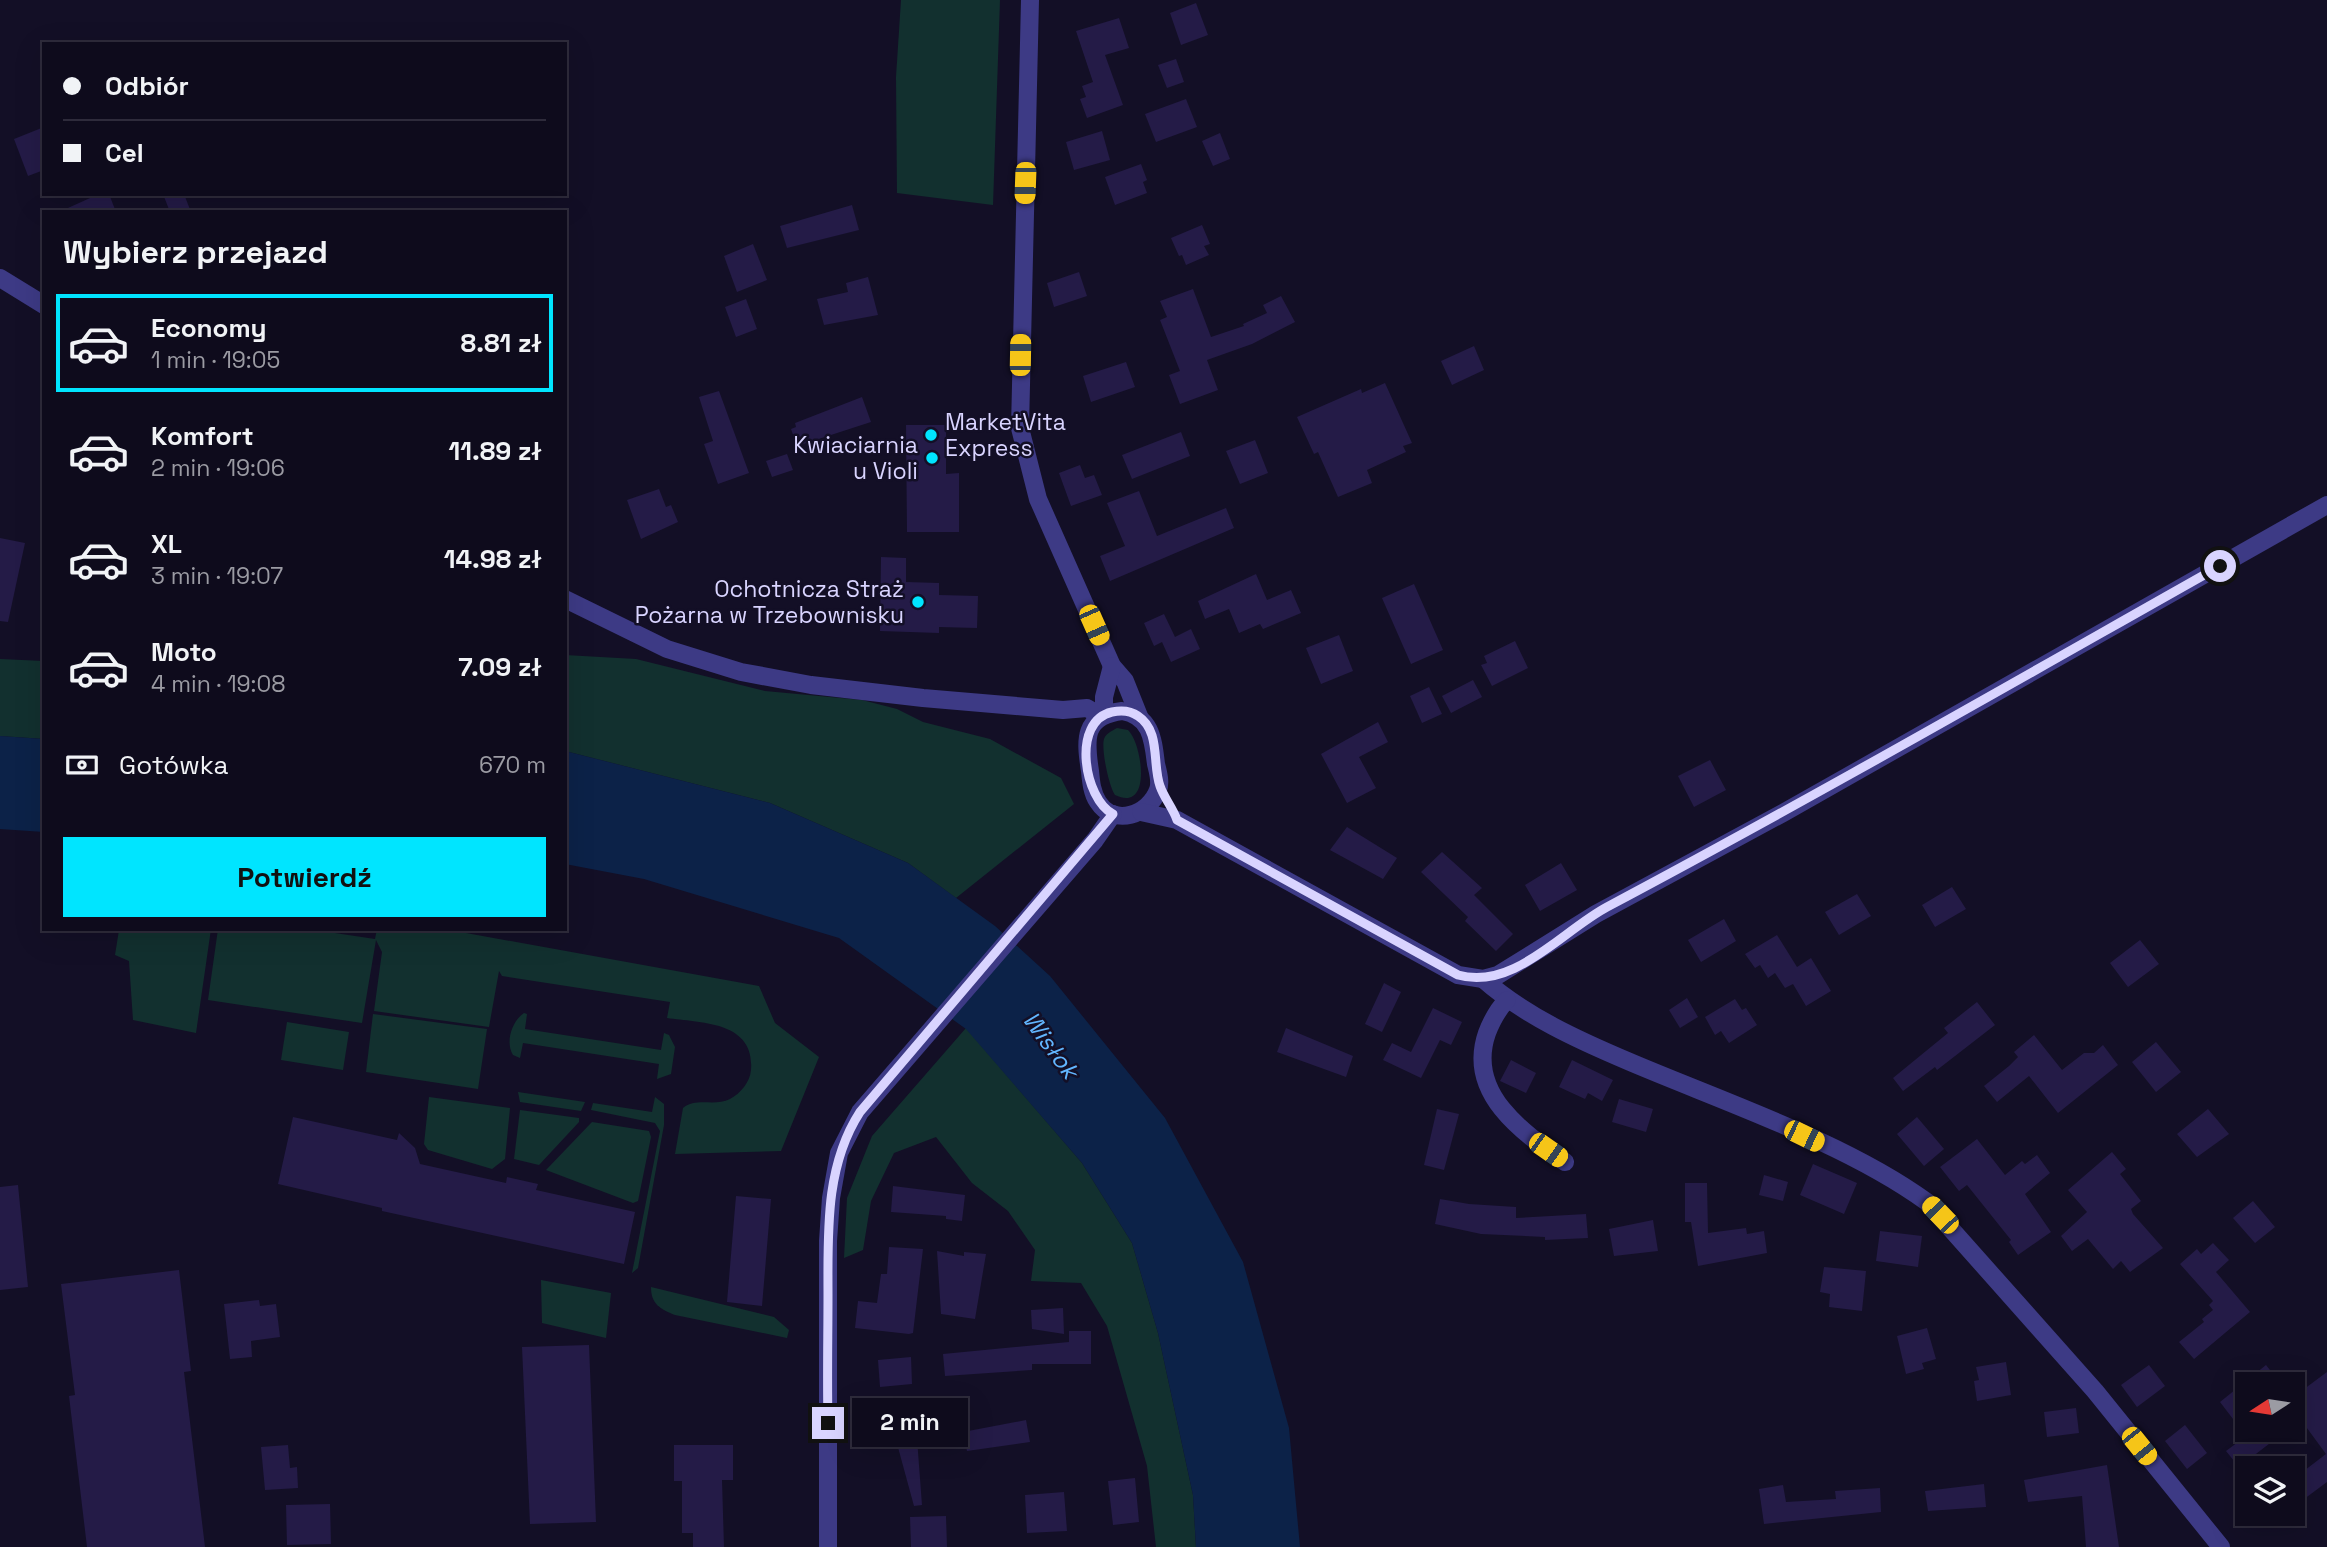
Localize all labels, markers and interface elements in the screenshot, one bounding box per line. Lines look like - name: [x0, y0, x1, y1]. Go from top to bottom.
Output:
- text: Odbiór: [105, 69, 189, 103]
- text: Cel: [105, 136, 144, 170]
- car: [1014, 162, 1037, 204]
- text: Wybierz przejazd: [63, 232, 328, 272]
- text: Economy: [151, 311, 267, 345]
- icon: car: [67, 312, 130, 375]
- text: 8.81 zł: [461, 326, 542, 360]
- car: [1010, 334, 1031, 376]
- text: 1 min · 19:05: [151, 345, 280, 375]
- place label: MarketVita Express: [945, 407, 1066, 463]
- text: Komfort: [151, 419, 254, 453]
- icon: car: [67, 420, 130, 483]
- marker: MarketVita Express: [923, 427, 939, 443]
- place label: Kwiaciarnia u Violi: [793, 430, 918, 486]
- text: 11.89 zł: [448, 434, 542, 468]
- marker: Kwiaciarnia u Violi: [924, 450, 940, 466]
- text: 2 min · 19:06: [151, 453, 285, 483]
- text: XL: [151, 527, 182, 561]
- icon: car: [67, 528, 130, 591]
- text: 14.98 zł: [444, 542, 542, 576]
- route start: [2204, 550, 2236, 582]
- text: 3 min · 19:07: [151, 561, 283, 591]
- place label: Ochotnicza Straż Pożarna w Trzebownisku: [635, 574, 904, 630]
- marker: Ochotnicza Straż Pożarna w Trzebownisku: [910, 594, 926, 610]
- car: [1076, 602, 1113, 648]
- text: Moto: [151, 635, 217, 669]
- icon: car: [67, 636, 130, 699]
- text: 7.09 zł: [458, 650, 542, 684]
- text: 4 min · 19:08: [151, 669, 286, 699]
- icon: cash: [63, 746, 101, 784]
- text: Gotówka: [119, 748, 229, 782]
- text: 670 m: [479, 750, 546, 780]
- button: Potwierdź: [63, 837, 546, 917]
- water label: Wisłok: [1016, 1005, 1088, 1087]
- car: [1781, 1117, 1828, 1155]
- car: [1525, 1129, 1572, 1171]
- car: [1918, 1193, 1963, 1237]
- north arrow: [2235, 1372, 2305, 1442]
- map controls: [2235, 1372, 2305, 1526]
- callout: 2 min: [852, 1398, 968, 1448]
- route end: [812, 1407, 844, 1439]
- text: 2 min: [880, 1407, 940, 1437]
- car: [2118, 1423, 2161, 1469]
- button: layers: [2235, 1456, 2305, 1526]

